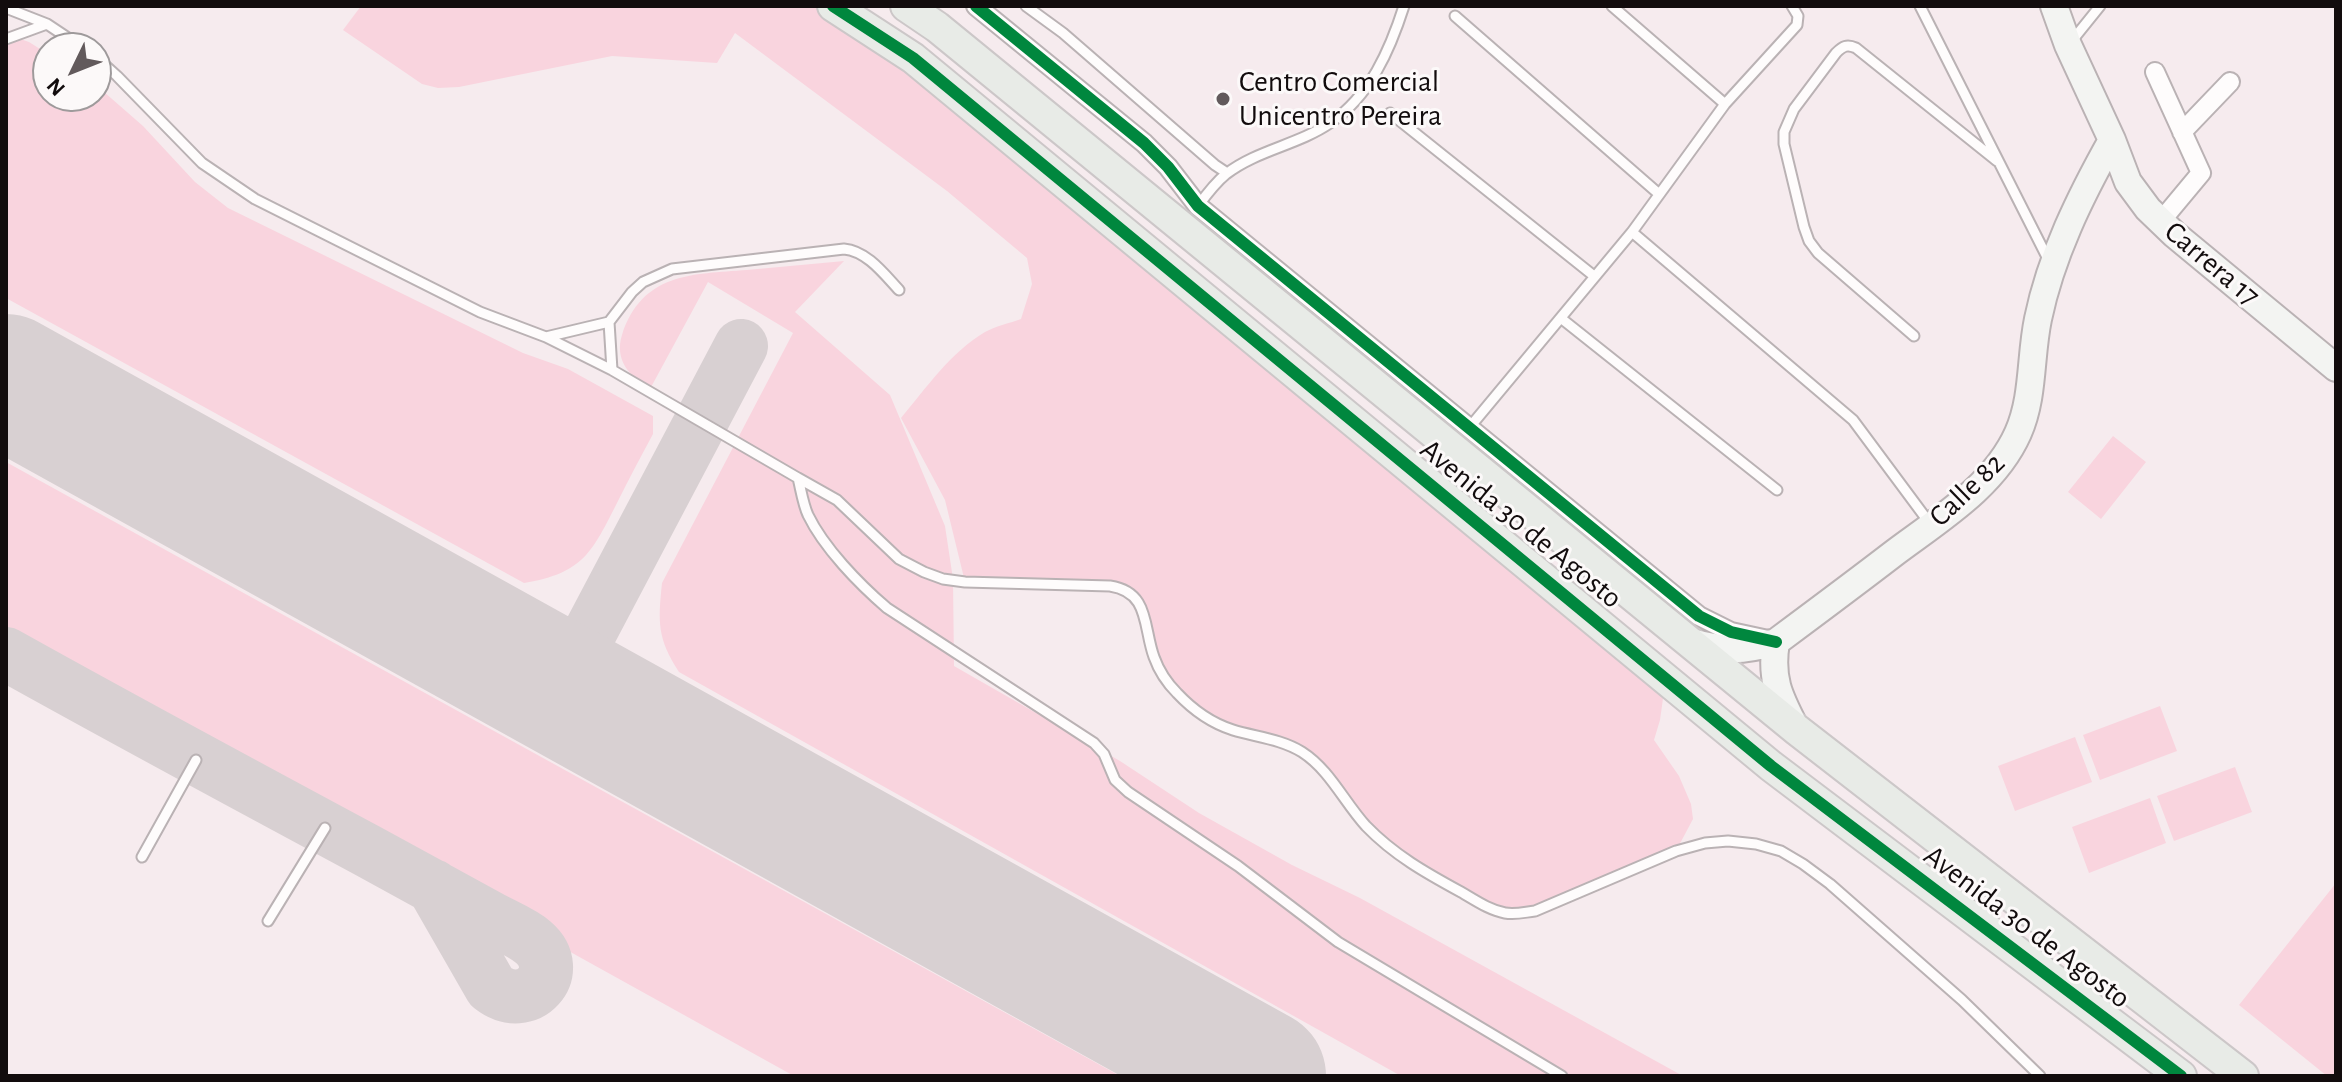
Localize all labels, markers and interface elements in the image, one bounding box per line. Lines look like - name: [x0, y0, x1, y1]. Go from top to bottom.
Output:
- north arrow: [32, 32, 112, 112]
- place label: Centro Comercial Unicentro Pereira: [1239, 64, 1442, 134]
- text: N: [43, 74, 69, 100]
- marker: Centro Comercial Unicentro Pereira: [1214, 90, 1232, 108]
- street label: Carrera 17: [2157, 214, 2267, 314]
- street label: Avenida 30 de Agosto: [1413, 432, 1629, 616]
- street label: Calle 82: [1922, 445, 2012, 535]
- street label: Avenida 30 de Agosto: [1917, 838, 2137, 1016]

